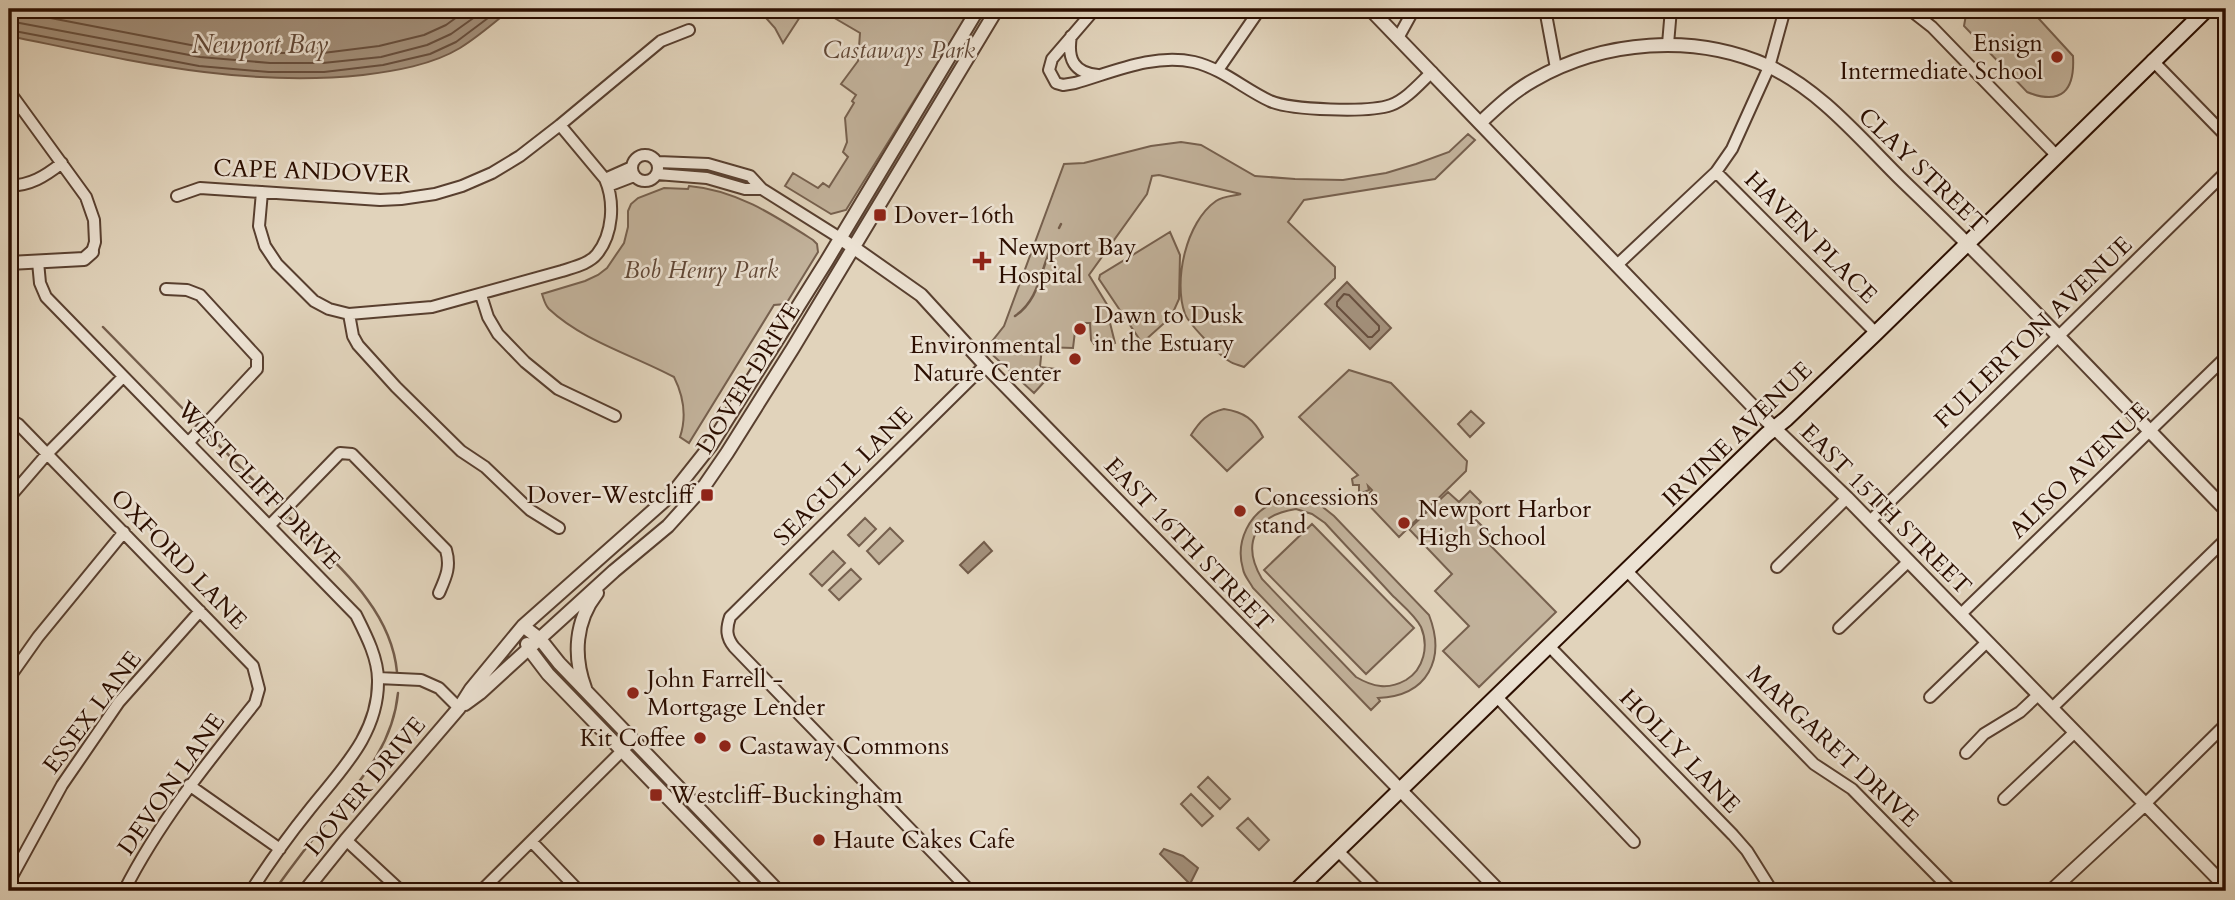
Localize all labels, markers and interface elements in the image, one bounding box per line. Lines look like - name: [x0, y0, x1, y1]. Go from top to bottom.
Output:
- water label: Newport Bay: [192, 27, 329, 62]
- place label: Ensign Intermediate School: [1840, 27, 2043, 88]
- park label: Castaways Park: [823, 34, 975, 67]
- marker: Ensign Intermediate School: [2049, 49, 2065, 65]
- street label: CLAY STREET: [1851, 100, 1994, 240]
- street label: CAPE ANDOVER: [213, 152, 412, 191]
- street label: HAVEN PLACE: [1737, 164, 1884, 311]
- place label: Dover-16th: [894, 199, 1014, 232]
- marker: Dover-16th: [872, 207, 888, 223]
- street label: FULLERTON AVENUE: [1927, 229, 2140, 436]
- place label: Newport Bay Hospital: [998, 231, 1137, 292]
- marker: Newport Bay Hospital: [972, 251, 992, 271]
- park label: Bob Henry Park: [624, 254, 778, 287]
- street label: DOVER DRIVE: [689, 296, 808, 460]
- place label: Dawn to Dusk in the Estuary: [1094, 299, 1244, 360]
- marker: Dawn to Dusk in the Estuary: [1072, 321, 1088, 337]
- place label: Environmental Nature Center: [909, 329, 1061, 390]
- marker: Environmental Nature Center: [1067, 351, 1083, 367]
- street label: IRVINE AVENUE: [1655, 354, 1820, 515]
- street label: WESTCLIFF DRIVE: [169, 393, 348, 577]
- street label: ALISO AVENUE: [2002, 395, 2157, 546]
- street label: SEAGULL LANE: [766, 399, 920, 553]
- street label: EAST 15TH STREET: [1793, 416, 1979, 602]
- street label: EAST 16TH STREET: [1097, 450, 1280, 639]
- place label: Dover-Westcliff: [527, 479, 697, 512]
- place label: Concessions stand: [1254, 481, 1378, 542]
- street label: OXFORD LANE: [103, 482, 254, 637]
- marker: Dover-Westcliff: [699, 487, 715, 503]
- place label: Newport Harbor High School: [1418, 493, 1591, 554]
- marker: Concessions stand: [1232, 503, 1248, 519]
- marker: Newport Harbor High School: [1396, 515, 1412, 531]
- street label: ESSEX LANE: [35, 644, 149, 780]
- street label: MARGARET DRIVE: [1739, 658, 1926, 835]
- place label: John Farrell - Mortgage Lender: [644, 663, 825, 724]
- street label: HOLLY LANE: [1612, 682, 1747, 821]
- marker: John Farrell - Mortgage Lender: [625, 685, 641, 701]
- street label: DEVON LANE: [110, 707, 233, 862]
- street label: DOVER DRIVE: [297, 710, 433, 863]
- place label: Kit Coffee: [580, 722, 686, 755]
- marker: Kit Coffee: [692, 730, 708, 746]
- place label: Castaway Commons: [739, 730, 949, 763]
- marker: Castaway Commons: [717, 738, 733, 754]
- place label: Westcliff-Buckingham: [669, 779, 904, 812]
- marker: Westcliff-Buckingham: [648, 787, 664, 803]
- place label: Haute Cakes Cafe: [833, 824, 1015, 857]
- marker: Haute Cakes Cafe: [811, 832, 827, 848]

